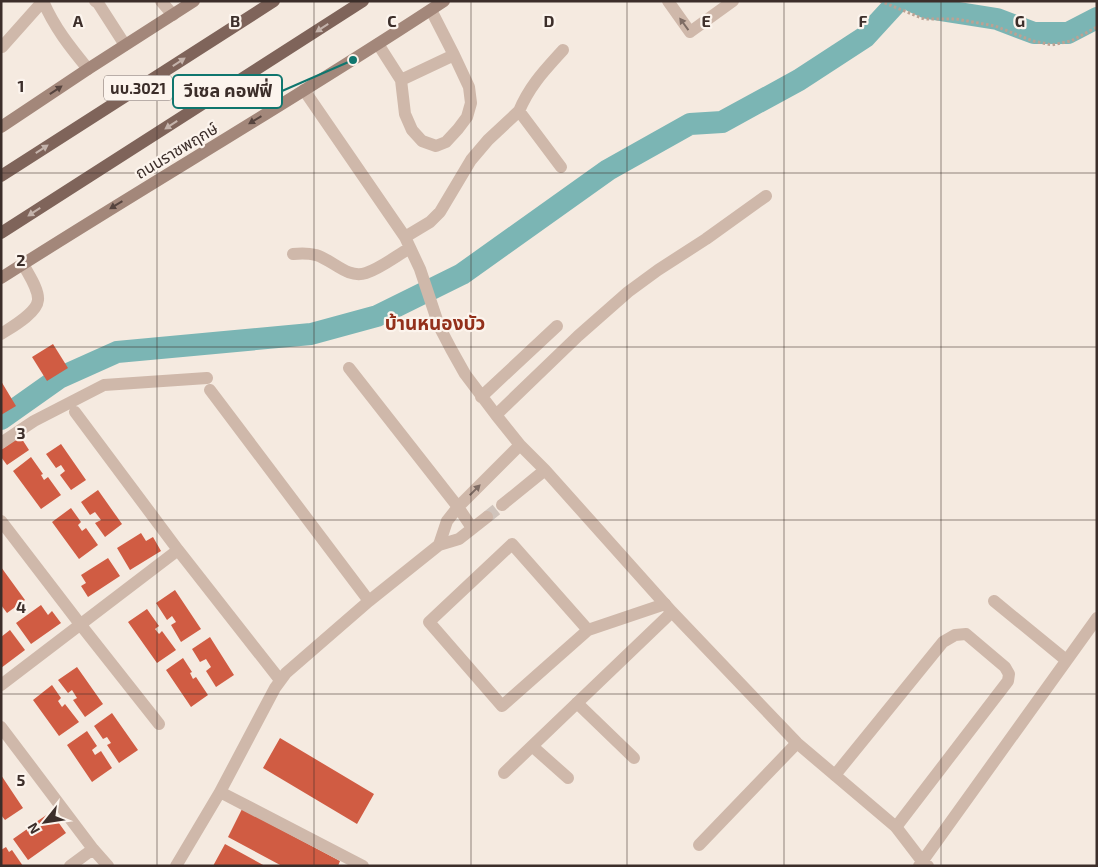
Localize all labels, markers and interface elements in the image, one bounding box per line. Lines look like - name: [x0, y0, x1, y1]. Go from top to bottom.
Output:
- text: A: [73, 11, 84, 30]
- text: B: [230, 11, 240, 30]
- text: C: [387, 11, 397, 30]
- text: D: [544, 11, 555, 30]
- text: E: [701, 11, 711, 30]
- text: F: [859, 11, 868, 30]
- text: G: [1015, 11, 1025, 30]
- one-way arrow: [679, 17, 689, 31]
- one-way arrow: [316, 23, 329, 32]
- one-way arrow: [173, 57, 186, 67]
- callout: วีเซล คอฟฟี่: [173, 75, 282, 108]
- text: 1: [18, 76, 24, 95]
- road number: นบ.3021: [104, 76, 172, 100]
- text: วีเซล คอฟฟี่: [183, 78, 272, 101]
- one-way arrow: [50, 85, 63, 95]
- one-way arrow: [248, 116, 261, 125]
- street label: ถนนราชพฤกษ์: [131, 118, 221, 182]
- one-way arrow: [164, 120, 177, 130]
- one-way arrow: [36, 145, 49, 154]
- one-way arrow: [110, 201, 123, 210]
- one-way arrow: [27, 208, 40, 217]
- text: 2: [16, 250, 26, 269]
- district label: บ้านหนองบัว: [385, 311, 485, 334]
- text: 3: [16, 423, 26, 442]
- one-way arrow: [469, 485, 481, 497]
- text: 4: [16, 597, 26, 616]
- text: 5: [17, 770, 26, 789]
- north arrow: [20, 797, 70, 847]
- text: N: [23, 820, 43, 837]

